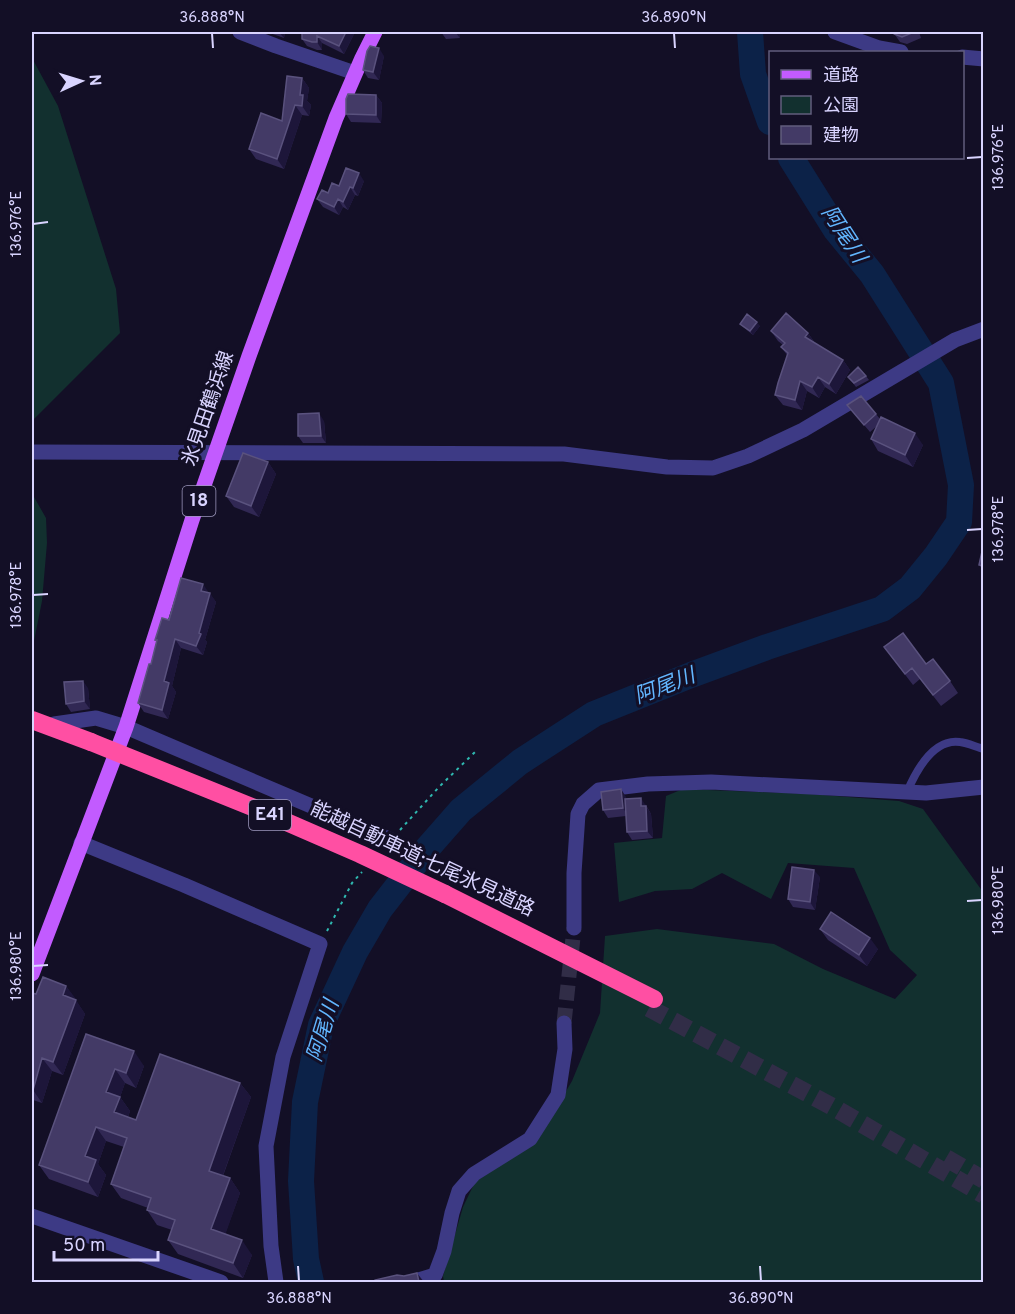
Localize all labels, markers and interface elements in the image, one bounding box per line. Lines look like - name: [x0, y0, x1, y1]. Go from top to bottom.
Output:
- text: 36.888°N: [179, 9, 245, 28]
- text: 36.890°N: [641, 9, 707, 28]
- north arrow: [51, 51, 111, 111]
- legend: [769, 51, 964, 159]
- text: 道路: [823, 65, 859, 88]
- text: N: [84, 74, 104, 87]
- text: 公園: [823, 95, 859, 118]
- text: 136.976°E: [990, 124, 1009, 190]
- text: 建物: [823, 125, 859, 148]
- text: 136.976°E: [8, 191, 27, 257]
- water label: 阿尾川: [815, 201, 873, 270]
- street label: 氷見田鶴浜線: [177, 348, 241, 470]
- road number: 18: [182, 486, 216, 516]
- text: 136.978°E: [990, 495, 1009, 563]
- text: 136.978°E: [8, 561, 27, 629]
- water label: 阿尾川: [631, 662, 701, 711]
- street label: 能越自動車道;七尾氷見道路: [306, 797, 538, 923]
- road number: E41: [249, 800, 291, 830]
- text: 136.980°E: [990, 865, 1009, 935]
- text: 136.980°E: [8, 931, 27, 1001]
- water label: 阿尾川: [302, 995, 347, 1065]
- scale bar: [54, 1224, 158, 1262]
- text: 50 m: [63, 1235, 105, 1258]
- text: 36.888°N: [266, 1290, 332, 1309]
- text: 36.890°N: [728, 1290, 794, 1309]

